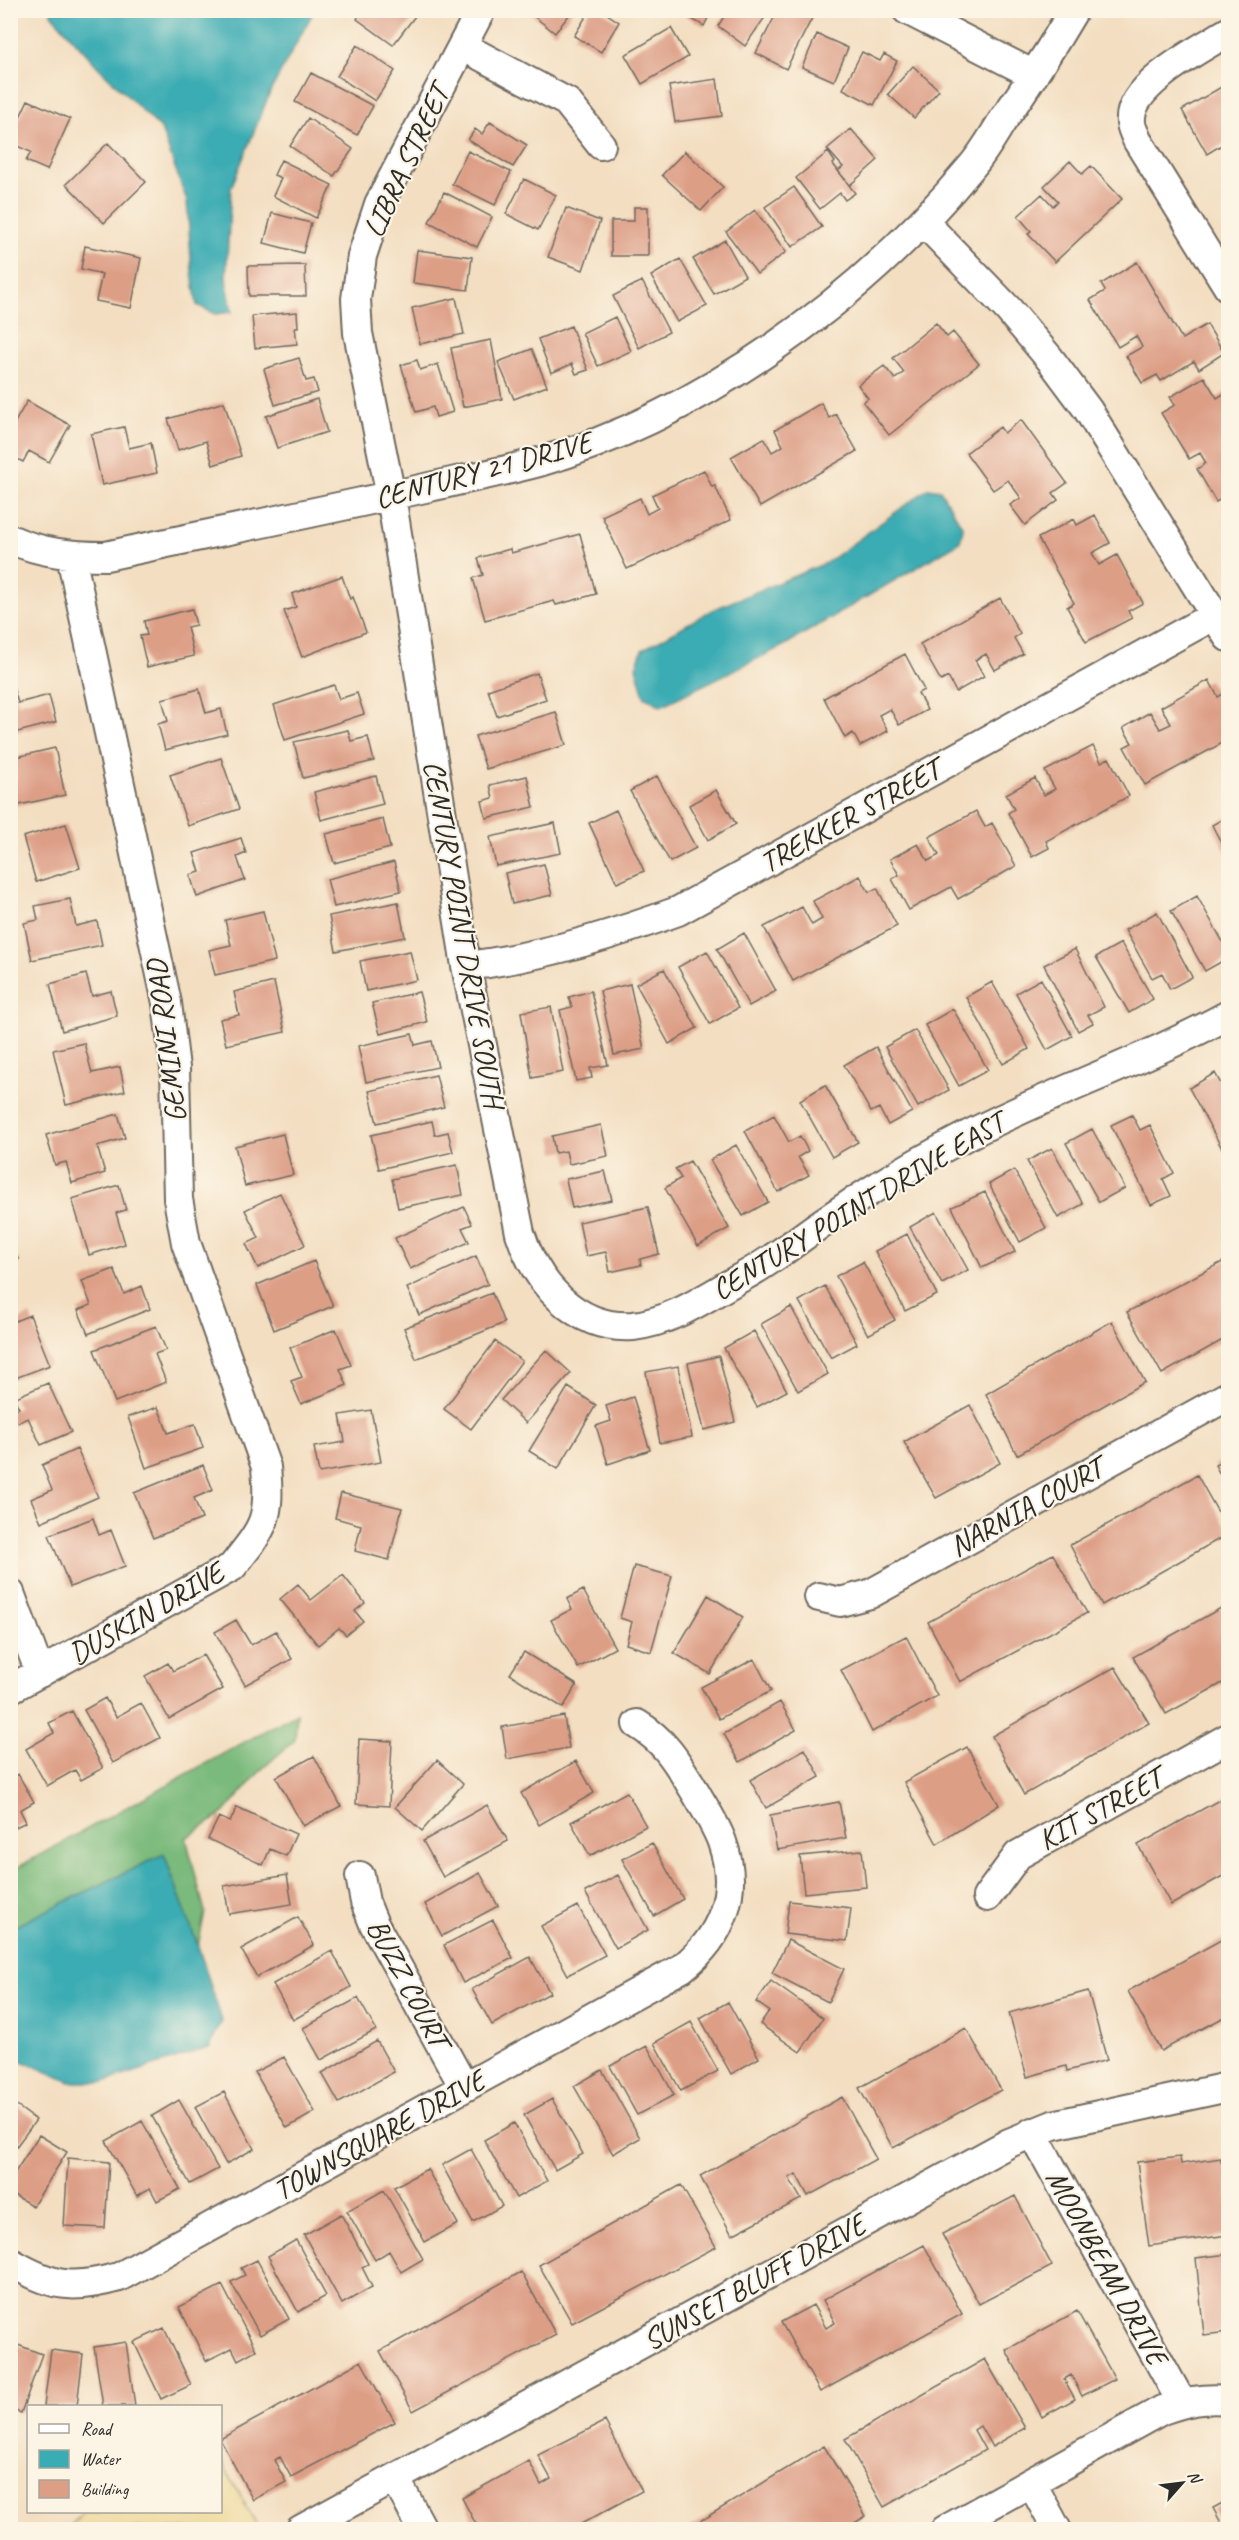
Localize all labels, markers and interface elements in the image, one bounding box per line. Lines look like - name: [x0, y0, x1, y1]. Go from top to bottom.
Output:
- street label: LIBRA STREET: [354, 73, 460, 243]
- street label: CENTURY 21 DRIVE: [371, 422, 599, 517]
- street label: TREKKER STREET: [753, 747, 953, 881]
- street label: CENTURY POINT DRIVE SOUTH: [415, 758, 514, 1114]
- street label: GEMINI ROAD: [137, 955, 195, 1124]
- street label: CENTURY POINT DRIVE EAST: [705, 1100, 1017, 1309]
- street label: NARNIA COURT: [942, 1446, 1116, 1565]
- street label: DUSKIN DRIVE: [62, 1551, 234, 1673]
- street label: KIT STREET: [1031, 1756, 1175, 1859]
- street label: BUZZ COURT: [358, 1912, 461, 2060]
- street label: TOWNSQUARE DRIVE: [266, 2059, 495, 2209]
- street label: MOONBEAM DRIVE: [1038, 2163, 1178, 2375]
- street label: SUNSET BLUFF DRIVE: [636, 2203, 875, 2359]
- legend: [27, 2405, 222, 2513]
- text: Road: [81, 2418, 114, 2440]
- text: Water: [81, 2448, 122, 2470]
- north arrow: [1152, 2453, 1212, 2513]
- text: N: [1183, 2467, 1207, 2488]
- text: Building: [81, 2478, 130, 2500]

